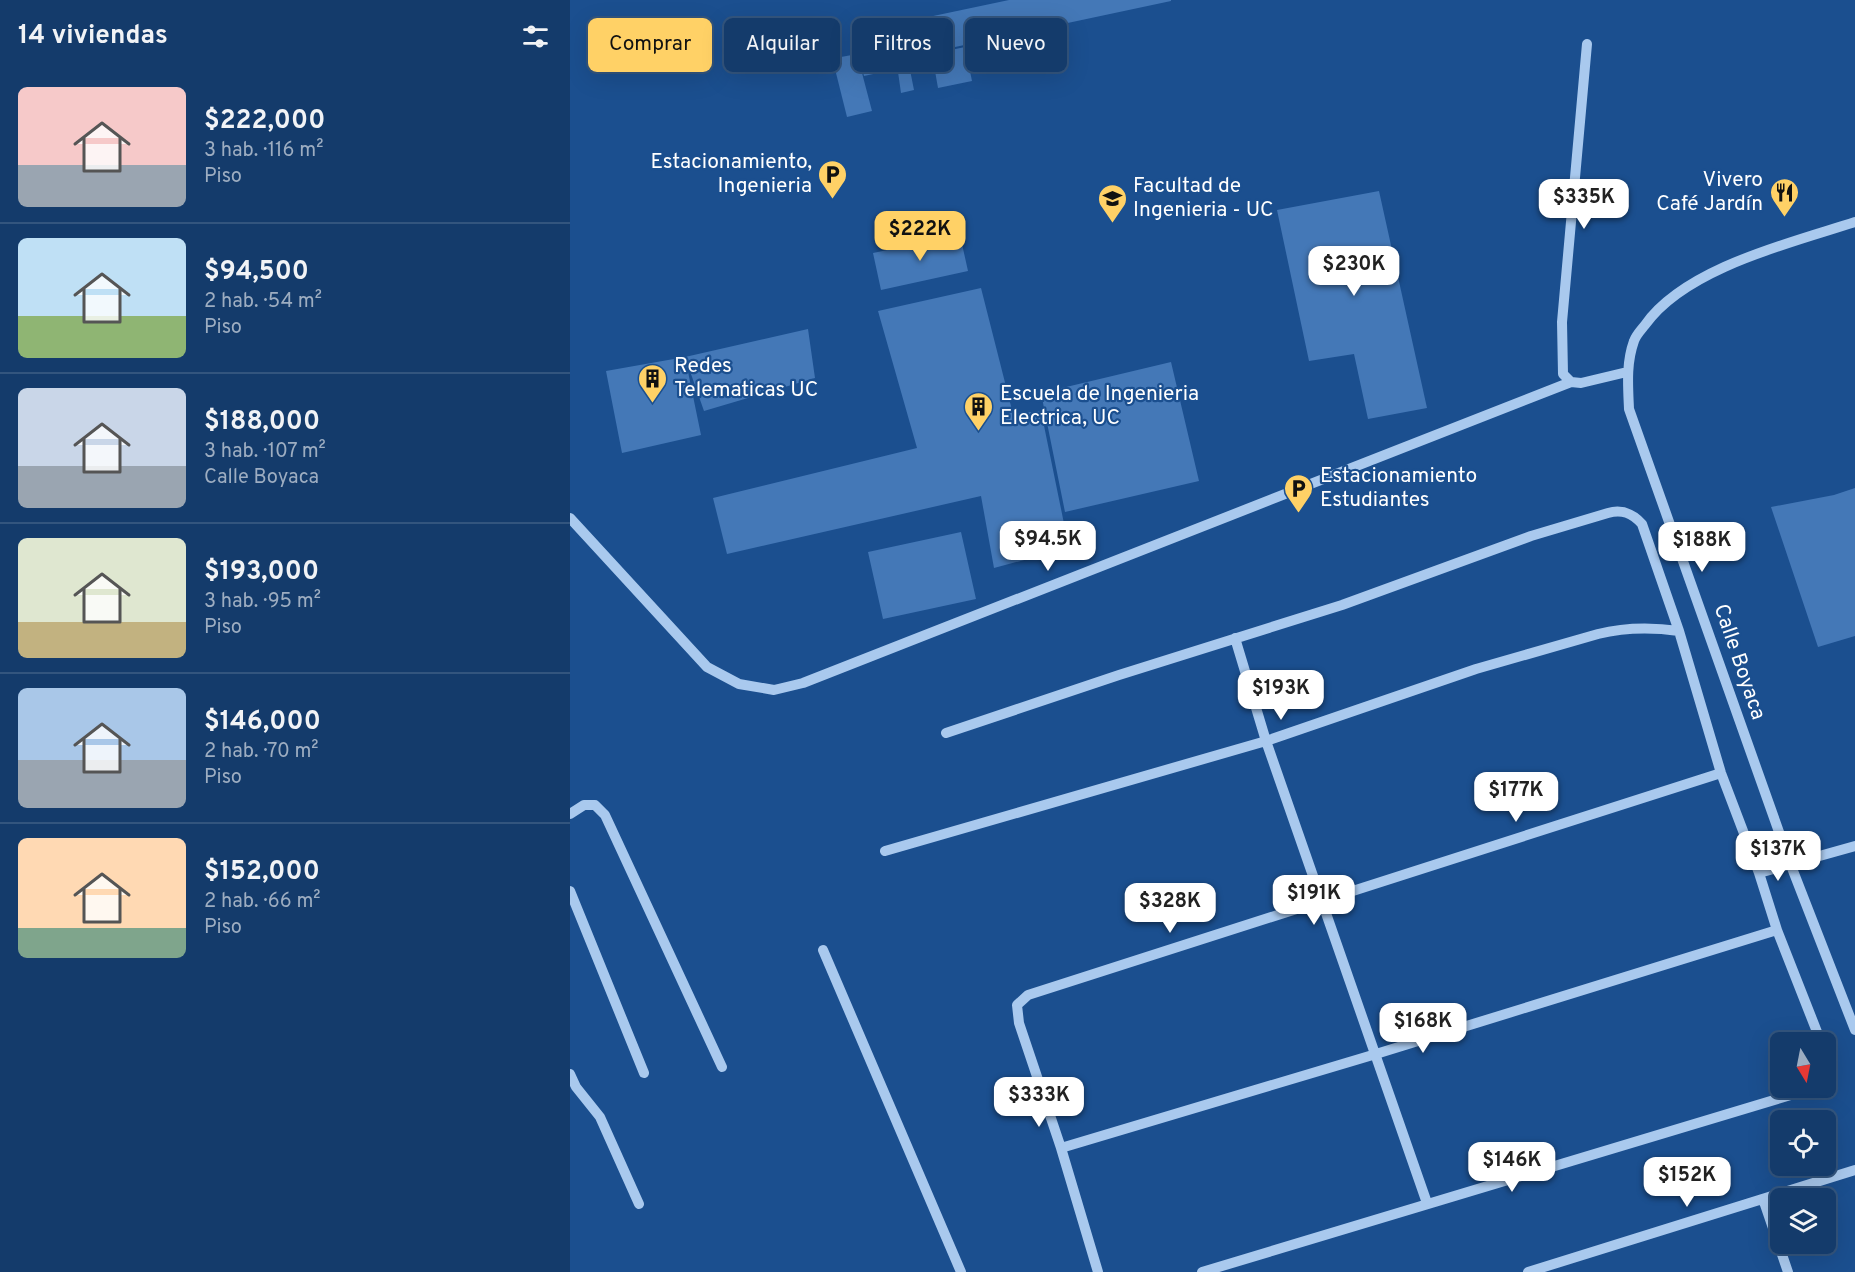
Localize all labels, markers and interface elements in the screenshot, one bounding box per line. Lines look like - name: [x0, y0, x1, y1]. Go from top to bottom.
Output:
- chip: Comprar: [588, 18, 712, 72]
- chip: Alquilar: [724, 18, 840, 72]
- chip: Filtros: [852, 18, 953, 72]
- chip: Nuevo: [965, 18, 1067, 72]
- text: 14 viviendas: [18, 20, 168, 53]
- icon: filters: [519, 20, 552, 53]
- text: $222,000: [204, 105, 325, 138]
- icon: home: [66, 111, 138, 183]
- text: 3 hab. · 116 m²: [204, 138, 323, 164]
- place label: Estacionamiento, Ingenieria: [650, 149, 812, 200]
- parking icon: Estacionamiento, Ingenieria: [817, 158, 849, 200]
- text: Piso: [204, 164, 242, 190]
- place label: Vivero Café Jardín: [1656, 167, 1763, 218]
- place label: Facultad de Ingenieria - UC: [1133, 173, 1274, 224]
- restaurant icon: Vivero Café Jardín: [1768, 176, 1800, 218]
- pin: $335K: [1542, 179, 1626, 230]
- school or university icon: Facultad de Ingenieria - UC: [1096, 182, 1128, 224]
- text: $335K: [1553, 185, 1615, 211]
- pin: $222K: [878, 211, 962, 262]
- text: $222K: [889, 217, 951, 243]
- pin: $230K: [1312, 246, 1396, 297]
- text: $230K: [1322, 252, 1386, 278]
- text: $94,500: [204, 256, 309, 289]
- icon: home: [66, 262, 138, 334]
- text: 2 hab. · 54 m²: [204, 289, 322, 315]
- text: Piso: [204, 315, 242, 341]
- place label: Redes Telematicas UC: [674, 353, 818, 404]
- building icon: Redes Telematicas UC: [637, 362, 669, 404]
- place label: Escuela de Ingenieria Electrica, UC: [1000, 381, 1199, 432]
- building icon: Escuela de Ingenieria Electrica, UC: [963, 390, 995, 432]
- text: $188,000: [204, 406, 320, 439]
- icon: home: [66, 412, 138, 484]
- text: 3 hab. · 107 m²: [204, 439, 326, 465]
- place label: Estacionamiento Estudiantes: [1320, 463, 1477, 514]
- text: Calle Boyaca: [204, 465, 319, 491]
- parking icon: Estacionamiento Estudiantes: [1283, 472, 1315, 514]
- pin: $94.5K: [999, 521, 1097, 572]
- pin: $188K: [1660, 522, 1744, 573]
- text: $94.5K: [1014, 527, 1082, 553]
- text: $188K: [1672, 528, 1732, 554]
- text: $193,000: [204, 556, 319, 589]
- icon: home: [66, 562, 138, 634]
- text: 3 hab. · 95 m²: [204, 589, 321, 615]
- street label: Calle Boyaca: [1707, 600, 1771, 724]
- text: Piso: [204, 615, 242, 641]
- pin: $193K: [1239, 670, 1323, 721]
- text: $193K: [1252, 676, 1310, 702]
- text: $146,000: [204, 706, 321, 739]
- icon: home: [66, 712, 138, 784]
- text: 2 hab. · 70 m²: [204, 739, 319, 765]
- text: Piso: [204, 765, 242, 791]
- pin: $177K: [1474, 772, 1558, 823]
- text: $177K: [1488, 778, 1544, 804]
- pin: $137K: [1736, 831, 1820, 882]
- text: $137K: [1750, 837, 1806, 863]
- text: $152,000: [204, 856, 320, 889]
- icon: home: [66, 862, 138, 934]
- pin: $191K: [1272, 875, 1356, 926]
- text: $191K: [1287, 881, 1341, 907]
- pin: $328K: [1128, 883, 1212, 934]
- text: 2 hab. · 66 m²: [204, 889, 321, 915]
- text: $328K: [1139, 889, 1201, 915]
- text: Piso: [204, 915, 242, 941]
- pin: $168K: [1381, 1003, 1465, 1054]
- text: $168K: [1393, 1009, 1453, 1035]
- north arrow: [1770, 1032, 1836, 1098]
- map controls: [1770, 1032, 1836, 1254]
- pin: $333K: [997, 1077, 1081, 1128]
- text: $333K: [1008, 1083, 1070, 1109]
- button: locate: [1770, 1110, 1836, 1176]
- pin: $146K: [1470, 1142, 1554, 1193]
- text: $146K: [1482, 1148, 1542, 1174]
- pin: $152K: [1645, 1157, 1729, 1208]
- text: $152K: [1658, 1163, 1716, 1189]
- button: layers: [1770, 1188, 1836, 1254]

